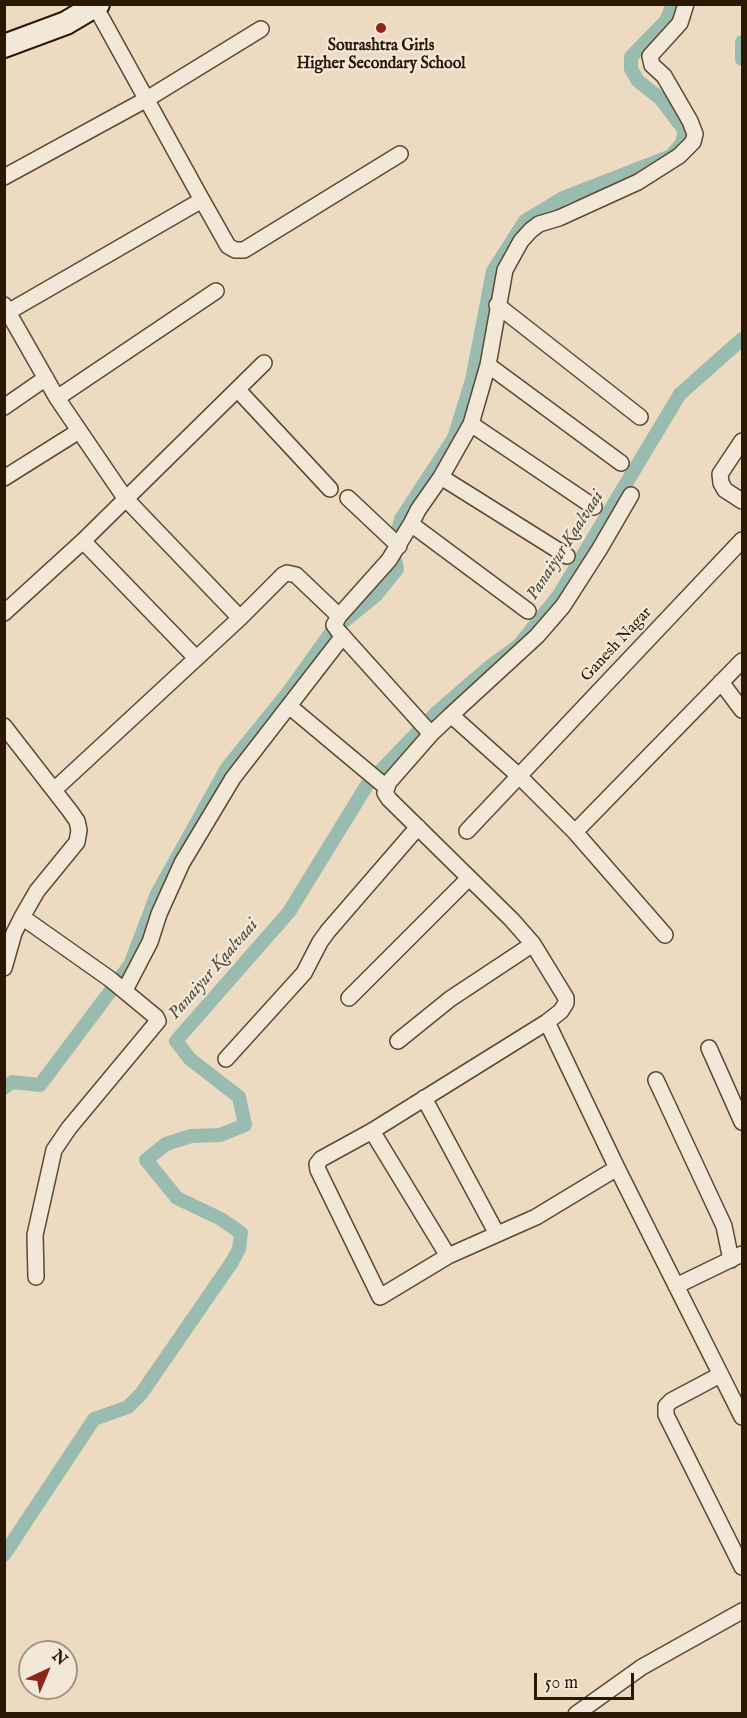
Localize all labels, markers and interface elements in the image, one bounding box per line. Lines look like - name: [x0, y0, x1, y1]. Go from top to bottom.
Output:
- marker: Sourashtra Girls Higher Secondary School: [374, 21, 388, 35]
- place label: Sourashtra Girls Higher Secondary School: [296, 37, 466, 75]
- water label: Panaiyur Kaalvaai: [523, 487, 609, 605]
- street label: Ganesh Nagar: [578, 604, 656, 686]
- water label: Panaiyur Kaalvaai: [165, 915, 263, 1025]
- north arrow: [18, 1640, 78, 1700]
- text: N: [47, 1646, 71, 1670]
- scale bar: [537, 1661, 638, 1699]
- text: 50 m: [545, 1672, 578, 1695]

